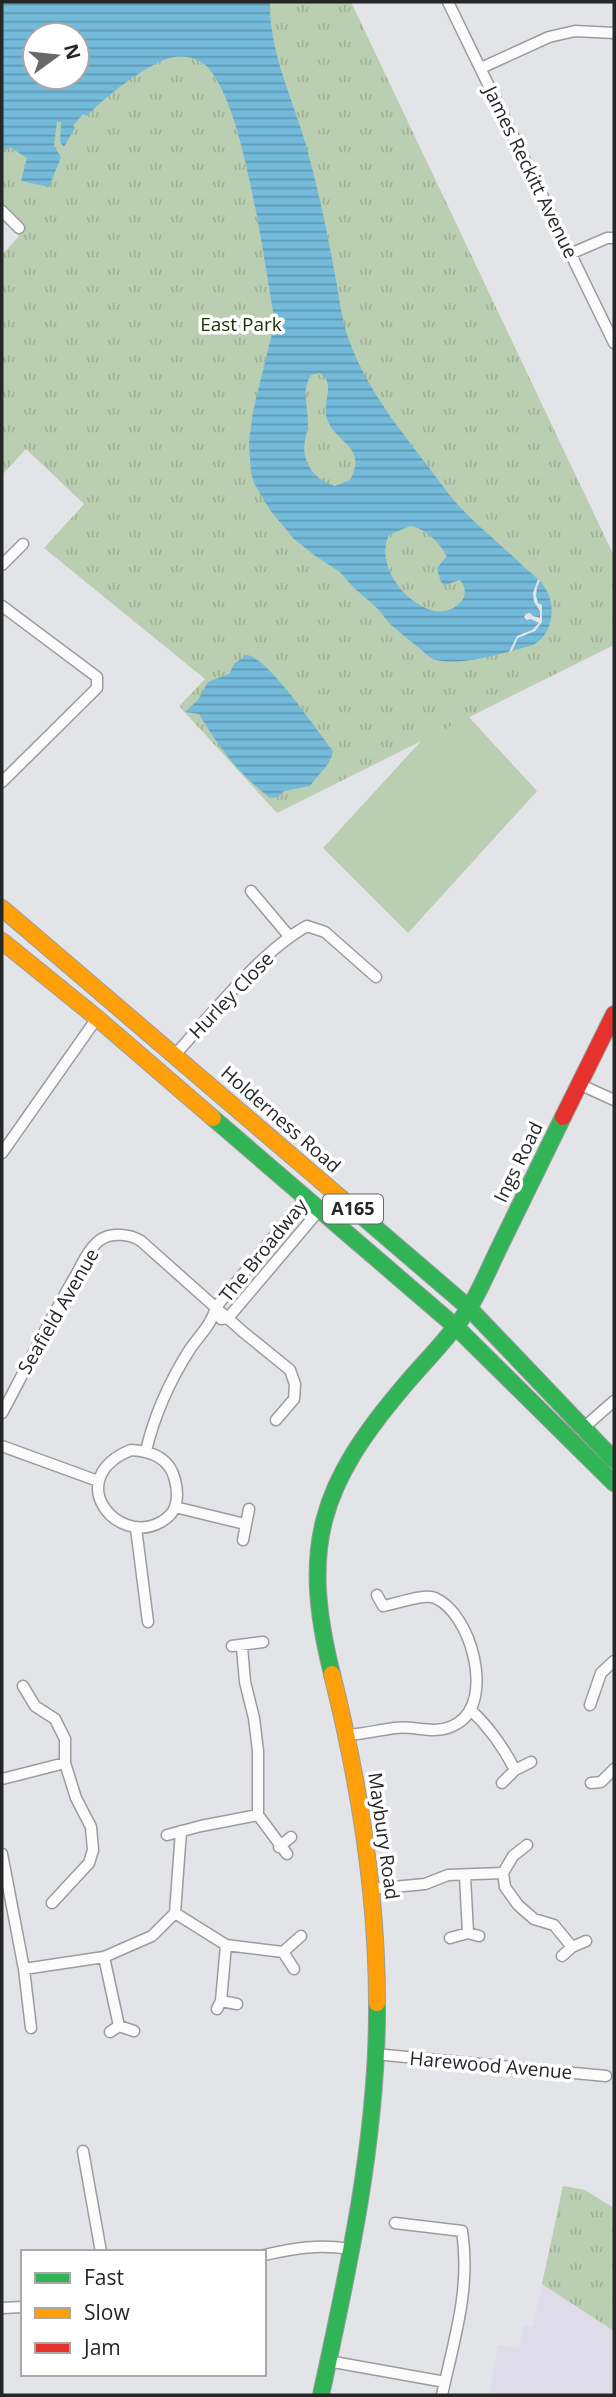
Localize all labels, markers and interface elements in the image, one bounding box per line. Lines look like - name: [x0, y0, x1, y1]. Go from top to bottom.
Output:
- north arrow: [21, 21, 91, 91]
- text: N: [58, 41, 87, 62]
- street label: James Reckitt Avenue: [477, 80, 584, 263]
- park label: East Park: [200, 311, 282, 337]
- street label: Hurley Close: [183, 946, 279, 1044]
- street label: Holderness Road: [215, 1060, 347, 1178]
- street label: Ings Road: [487, 1117, 549, 1207]
- street label: The Broadway: [213, 1192, 313, 1307]
- road number: A165: [323, 1194, 383, 1224]
- street label: Seafield Avenue: [11, 1243, 105, 1379]
- street label: Maybury Road: [362, 1771, 406, 1901]
- street label: Harewood Avenue: [409, 2045, 573, 2085]
- legend: [21, 2250, 266, 2376]
- text: Fast: [84, 2263, 124, 2291]
- text: Slow: [84, 2298, 130, 2326]
- text: Jam: [82, 2333, 121, 2361]

